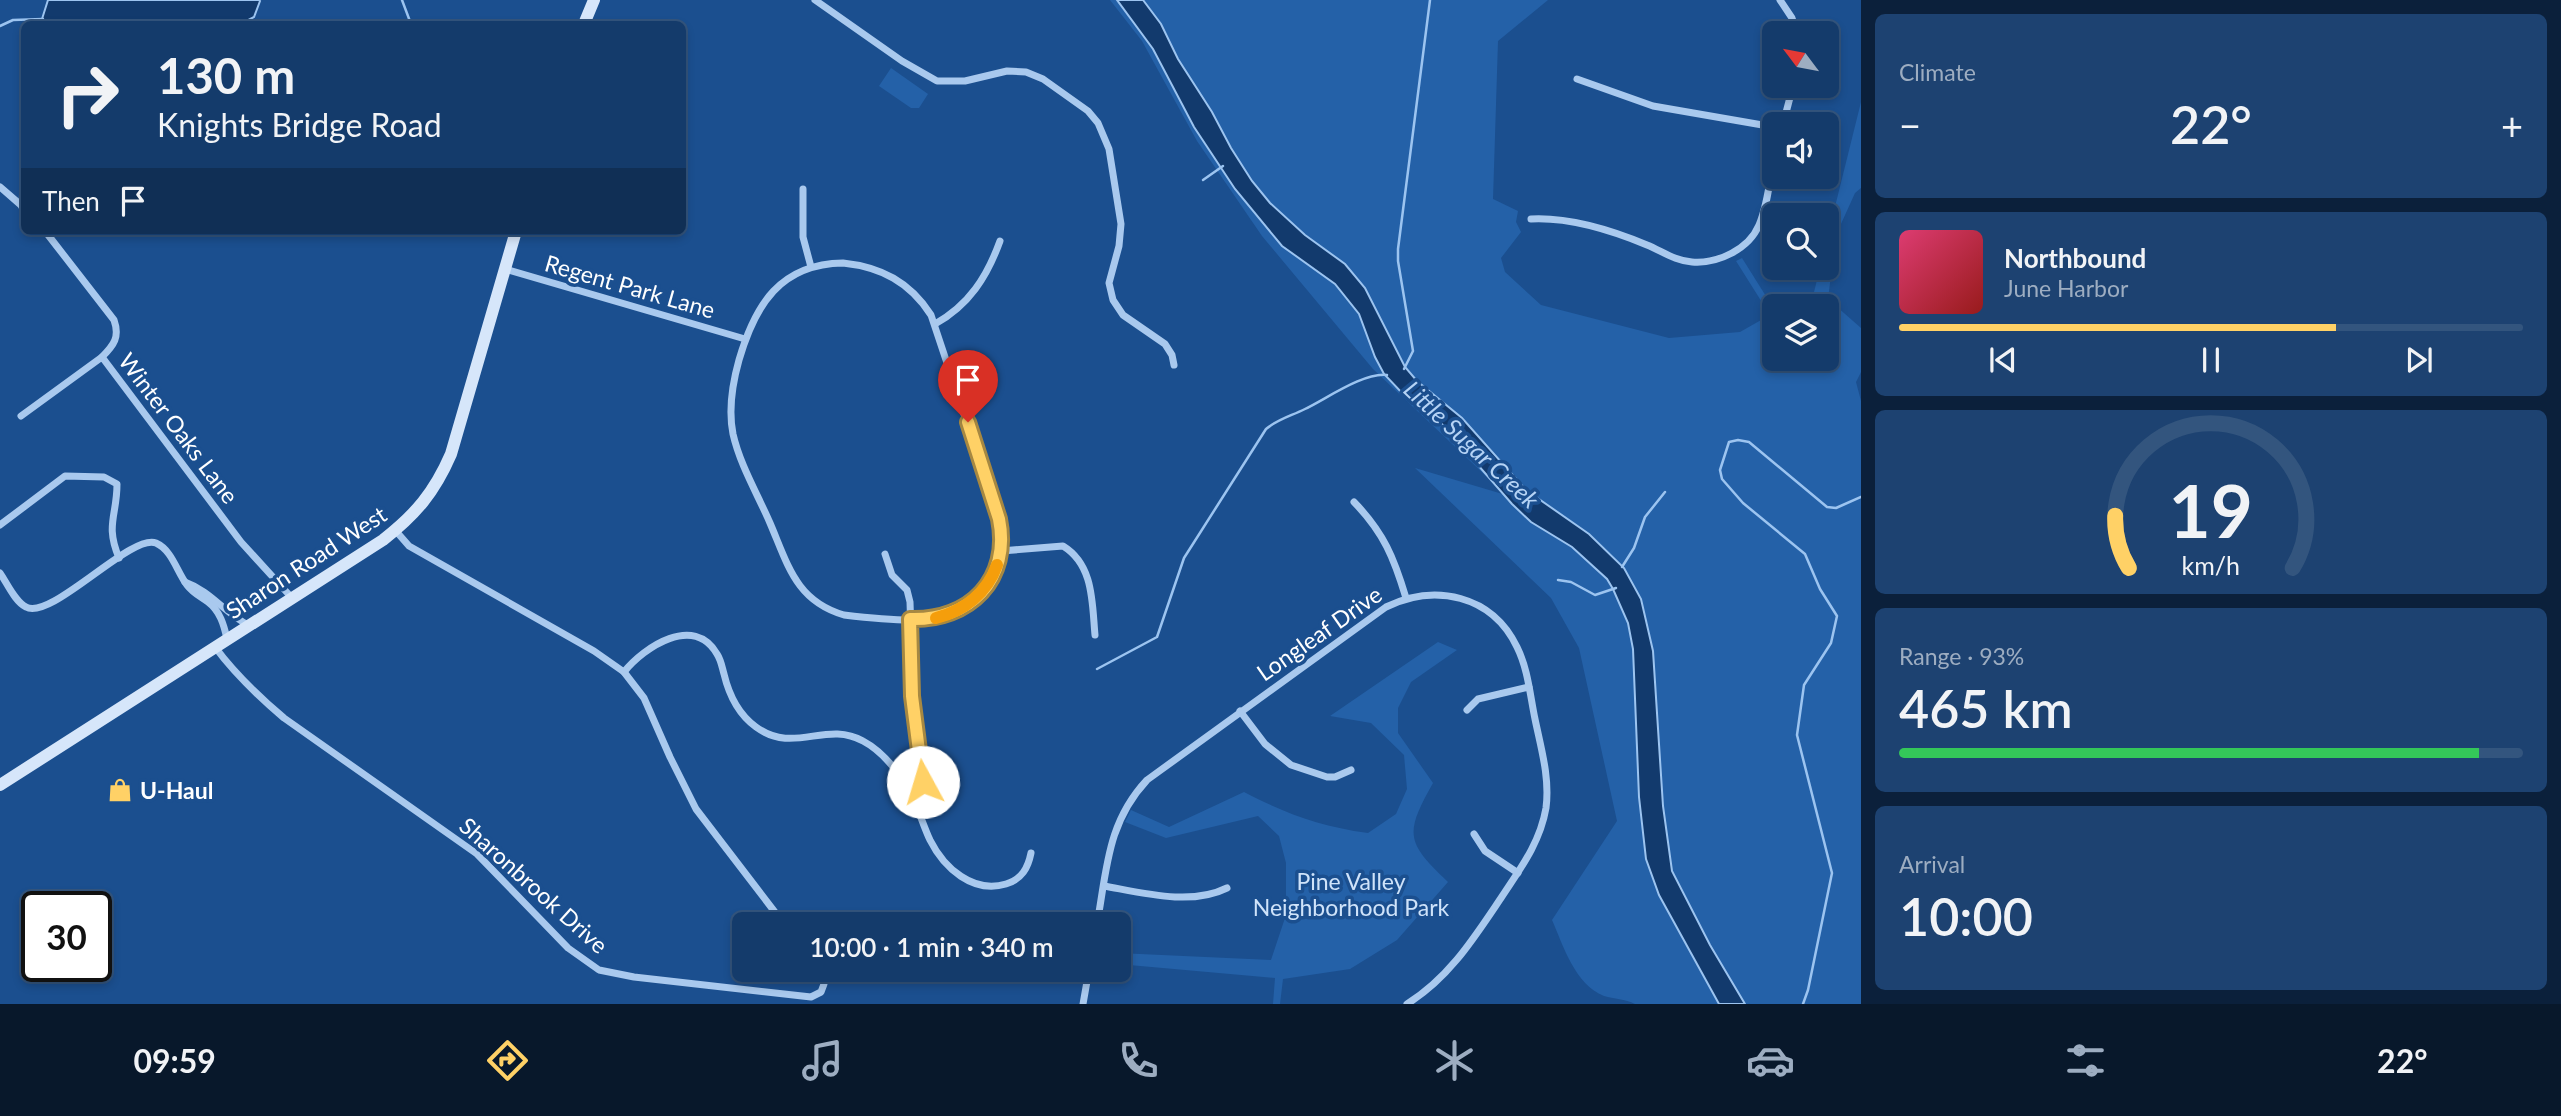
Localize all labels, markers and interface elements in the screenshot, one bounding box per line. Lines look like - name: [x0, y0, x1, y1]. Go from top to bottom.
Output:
- north arrow: [1762, 21, 1839, 98]
- map controls: [1762, 21, 1839, 371]
- text: 130 m: [157, 46, 295, 104]
- icon: right: [42, 49, 133, 140]
- text: Climate: [1899, 58, 1976, 86]
- text: 22°: [2170, 93, 2252, 155]
- text: −: [1899, 102, 1921, 148]
- text: +: [2501, 102, 2523, 148]
- text: Knights Bridge Road: [157, 105, 442, 144]
- button: sound: [1762, 112, 1839, 189]
- icon: arrive: [114, 182, 152, 220]
- text: Then: [42, 185, 100, 217]
- button: search: [1762, 203, 1839, 280]
- text: Northbound: [2004, 242, 2146, 274]
- street label: Regent Park Lane: [542, 248, 718, 324]
- text: June Harbor: [2004, 274, 2128, 302]
- button: layers: [1762, 294, 1839, 371]
- icon: previous: [1984, 341, 2022, 379]
- icon: pause: [2192, 341, 2230, 379]
- icon: next: [2400, 341, 2438, 379]
- street label: Winter Oaks Lane: [113, 347, 245, 509]
- pin: [938, 350, 998, 422]
- icon: arrive: [949, 361, 987, 399]
- water label: Little Sugar Creek: [1399, 374, 1546, 514]
- text: 19: [2169, 466, 2253, 554]
- street label: Sharon Road West: [221, 499, 392, 624]
- text: km/h: [2182, 550, 2240, 580]
- street label: Longleaf Drive: [1251, 580, 1387, 686]
- text: Range · 93%: [1899, 642, 2024, 670]
- text: 465 km: [1899, 677, 2073, 739]
- position arrow: [886, 745, 960, 819]
- shop icon: U-Haul: [106, 776, 134, 804]
- place label: U-Haul: [140, 776, 213, 804]
- street label: Sharonbrook Drive: [454, 811, 614, 959]
- text: Arrival: [1899, 850, 1965, 878]
- park label: Pine Valley Neighborhood Park: [1253, 867, 1450, 921]
- text: 10:00: [1899, 885, 2033, 947]
- speed limit sign: 30: [21, 891, 112, 982]
- text: 10:00 · 1 min · 340 m: [809, 931, 1054, 963]
- icon: directions: [483, 1036, 532, 1085]
- icon: music: [798, 1036, 847, 1085]
- icon: phone: [1114, 1036, 1163, 1085]
- icon: climate: [1430, 1036, 1479, 1085]
- icon: car: [1746, 1036, 1795, 1085]
- icon: filters: [2061, 1036, 2110, 1085]
- text: 09:59: [133, 1041, 216, 1080]
- text: 22°: [2377, 1041, 2428, 1080]

